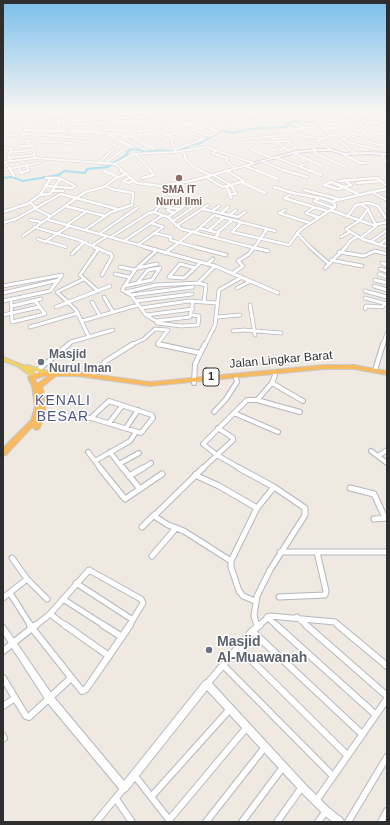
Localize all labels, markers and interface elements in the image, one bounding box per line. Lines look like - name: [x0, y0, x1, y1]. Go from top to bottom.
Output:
- marker: SMA IT Nurul Ilmi: [174, 173, 184, 183]
- place label: SMA IT Nurul Ilmi: [156, 184, 202, 208]
- place label: Masjid Nurul Iman: [49, 348, 112, 376]
- street label: Jalan Lingkar Barat: [229, 348, 333, 372]
- marker: Masjid Nurul Iman: [36, 357, 46, 367]
- road number: 1: [203, 368, 219, 386]
- district label: KENALI BESAR: [35, 393, 91, 426]
- place label: Masjid Al-Muawanah: [217, 634, 307, 666]
- marker: Masjid Al-Muawanah: [204, 645, 214, 655]

